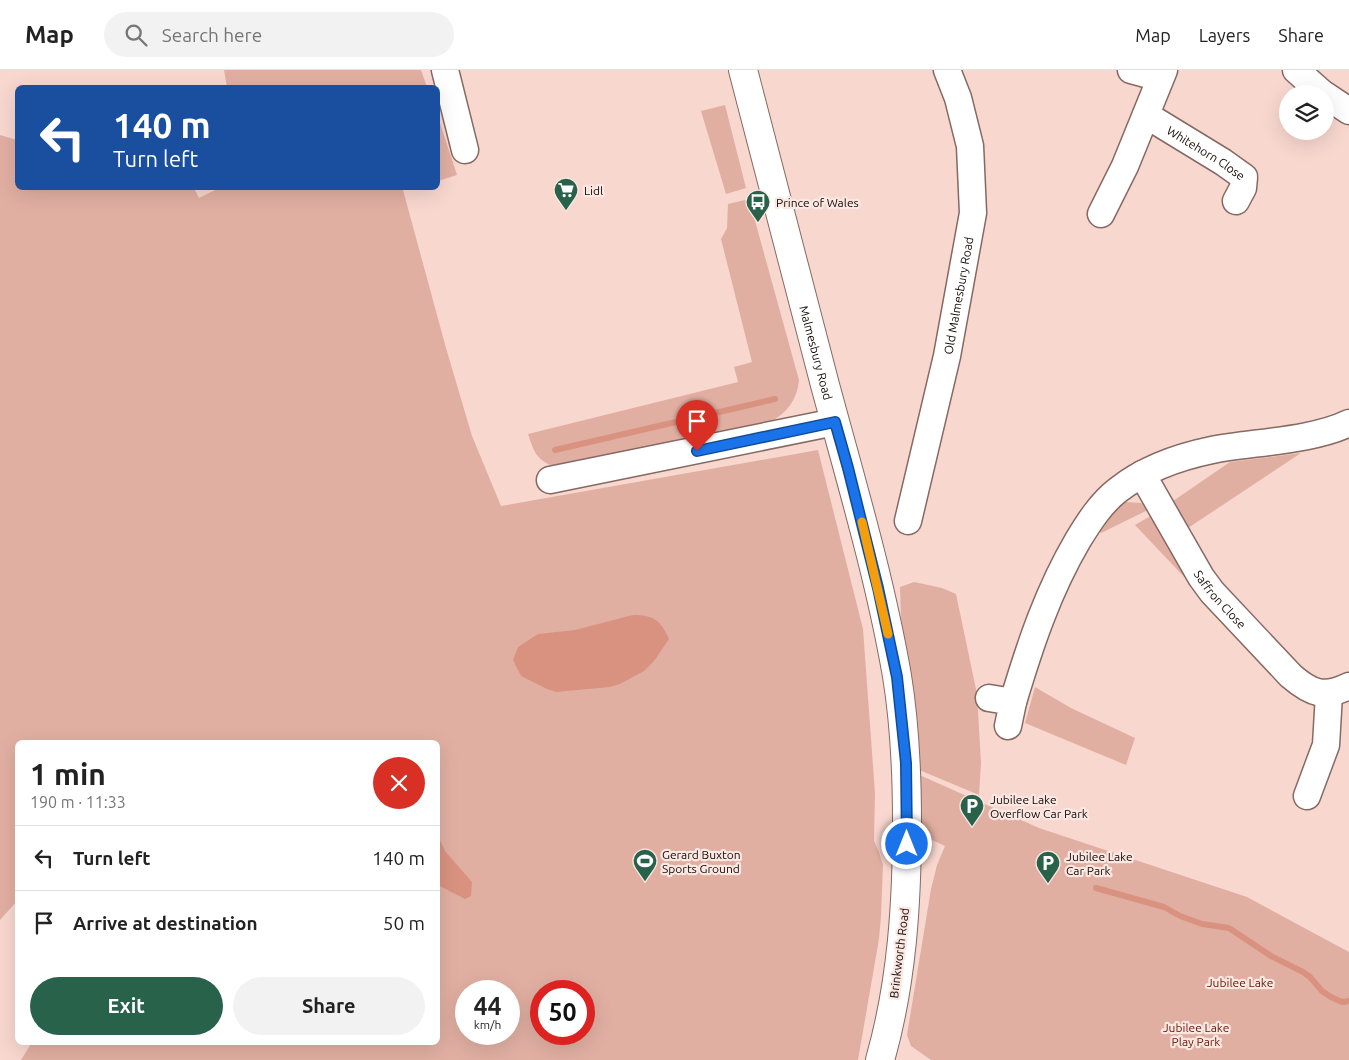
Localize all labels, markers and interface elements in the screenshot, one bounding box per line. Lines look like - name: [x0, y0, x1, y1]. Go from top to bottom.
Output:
- search box: [104, 12, 454, 57]
- text: Map: [25, 21, 74, 48]
- icon: search: [122, 21, 150, 49]
- text: Search here: [162, 24, 262, 46]
- text: Map: [1135, 25, 1171, 45]
- text: Layers: [1199, 25, 1250, 45]
- text: Share: [1278, 25, 1324, 45]
- map controls: [1279, 85, 1334, 140]
- button: layers: [1279, 85, 1334, 140]
- icon: left: [30, 105, 95, 170]
- text: 140 m: [113, 105, 211, 145]
- street label: Whitehorn Close: [1165, 123, 1248, 182]
- text: Turn left: [113, 146, 198, 171]
- supermarket icon: Lidl: [553, 177, 579, 211]
- place label: Lidl: [584, 184, 603, 197]
- bus stop icon: Prince of Wales: [745, 189, 771, 223]
- place label: Prince of Wales: [776, 196, 859, 209]
- street label: Old Malmesbury Road: [941, 236, 975, 355]
- street label: Malmesbury Road: [798, 304, 835, 401]
- pin: [676, 400, 718, 451]
- icon: arrive: [683, 407, 711, 435]
- street label: Saffron Close: [1192, 568, 1249, 631]
- text: 1 min: [30, 757, 106, 791]
- button: close: [373, 757, 425, 809]
- text: 190 m · 11:33: [30, 793, 126, 811]
- parking icon: Jubilee Lake Overflow Car Park: [959, 793, 985, 827]
- place label: Jubilee Lake Overflow Car Park: [990, 793, 1088, 820]
- position arrow: [880, 817, 932, 869]
- icon: left: [30, 844, 58, 872]
- text: Turn left: [73, 847, 151, 869]
- text: 140 m: [372, 847, 425, 869]
- sports icon: Gerard Buxton Sports Ground: [632, 848, 658, 882]
- place label: Gerard Buxton Sports Ground: [662, 848, 741, 875]
- parking icon: Jubilee Lake Car Park: [1035, 850, 1061, 884]
- place label: Jubilee Lake Car Park: [1066, 850, 1133, 877]
- street label: Brinkworth Road: [887, 907, 911, 999]
- icon: arrive: [30, 909, 58, 937]
- text: Arrive at destination: [73, 912, 258, 934]
- text: 50 m: [383, 912, 425, 934]
- park label: Jubilee Lake: [1207, 976, 1273, 989]
- button: Exit: [30, 977, 223, 1035]
- button: Share: [233, 977, 425, 1035]
- speed limit sign: 50: [530, 980, 595, 1045]
- text: 44: [473, 992, 502, 1020]
- text: km/h: [474, 1018, 501, 1031]
- park label: Jubilee Lake Play Park: [1163, 1021, 1229, 1048]

